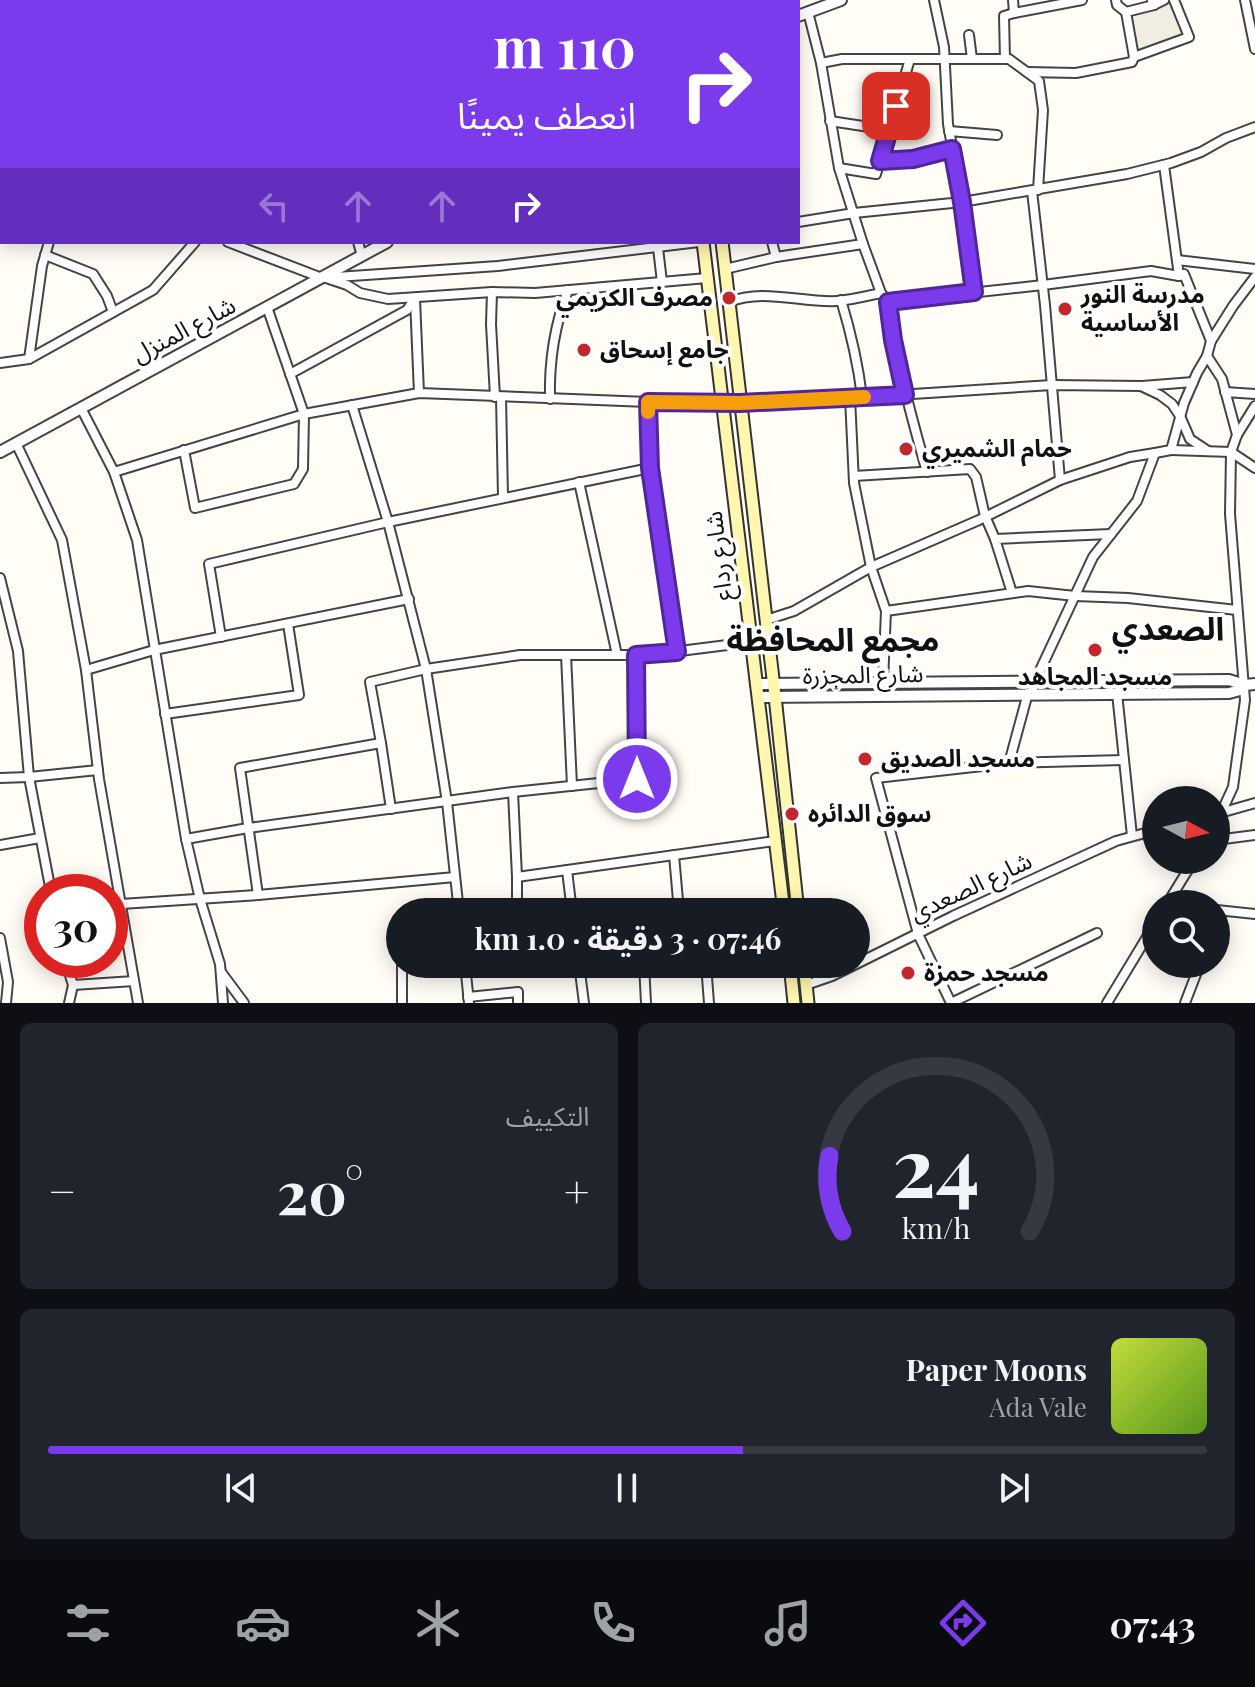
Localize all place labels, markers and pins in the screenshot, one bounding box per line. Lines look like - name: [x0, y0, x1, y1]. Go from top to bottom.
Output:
- pin: [862, 72, 930, 140]
- place label: مدرسة النور الأساسية: [1080, 277, 1205, 337]
- place label: مصرف الكريمي: [556, 280, 713, 318]
- marker: مصرف الكريمي: [720, 289, 738, 307]
- marker: مدرسة النور الأساسية: [1056, 300, 1074, 318]
- place label: جامع إسحاق: [600, 332, 729, 368]
- marker: جامع إسحاق: [575, 341, 593, 359]
- place label: حمام الشميري: [922, 431, 1072, 469]
- marker: حمام الشميري: [897, 440, 915, 458]
- marker: مسجد المجاهد: [1086, 641, 1104, 659]
- place label: مسجد المجاهد: [1018, 659, 1172, 691]
- place label: مسجد الصديق: [881, 741, 1035, 774]
- marker: مسجد الصديق: [856, 750, 874, 768]
- place label: سوق الدائره: [808, 796, 932, 828]
- marker: سوق الدائره: [783, 805, 801, 823]
- place label: مسجد حمزة: [924, 955, 1049, 987]
- marker: مسجد حمزة: [899, 964, 917, 982]

